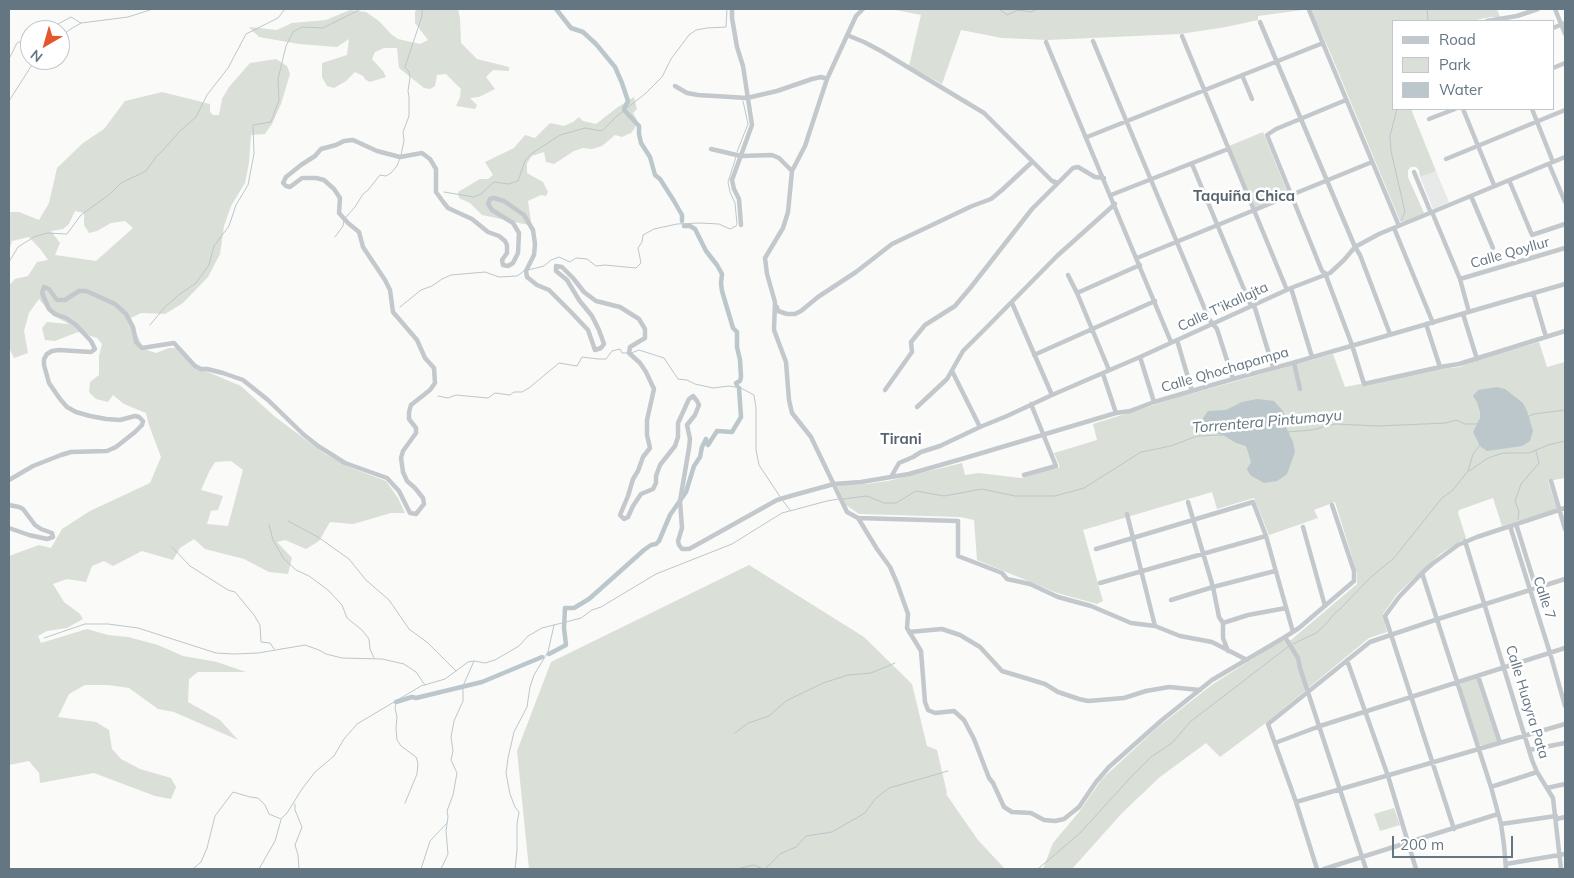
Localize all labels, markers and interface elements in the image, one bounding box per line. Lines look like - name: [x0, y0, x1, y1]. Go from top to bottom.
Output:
- north arrow: [20, 20, 70, 70]
- legend: [1392, 20, 1554, 110]
- text: Road: [1439, 30, 1476, 49]
- text: N: [27, 46, 46, 66]
- text: Park: [1439, 55, 1471, 74]
- text: Water: [1439, 80, 1483, 99]
- district label: Taquiña Chica: [1193, 187, 1295, 205]
- street label: Calle Qoyllur: [1468, 234, 1552, 272]
- street label: Calle T'ikallajta: [1175, 279, 1271, 335]
- street label: Calle Qhochapampa: [1159, 344, 1291, 396]
- water label: Torrentera Pintumayu: [1191, 406, 1343, 438]
- district label: Tirani: [880, 430, 922, 448]
- street label: Calle 7: [1529, 574, 1559, 622]
- street label: Calle Huayra Pata: [1502, 643, 1552, 761]
- scale bar: [1394, 826, 1515, 858]
- text: 200 m: [1400, 835, 1444, 854]

